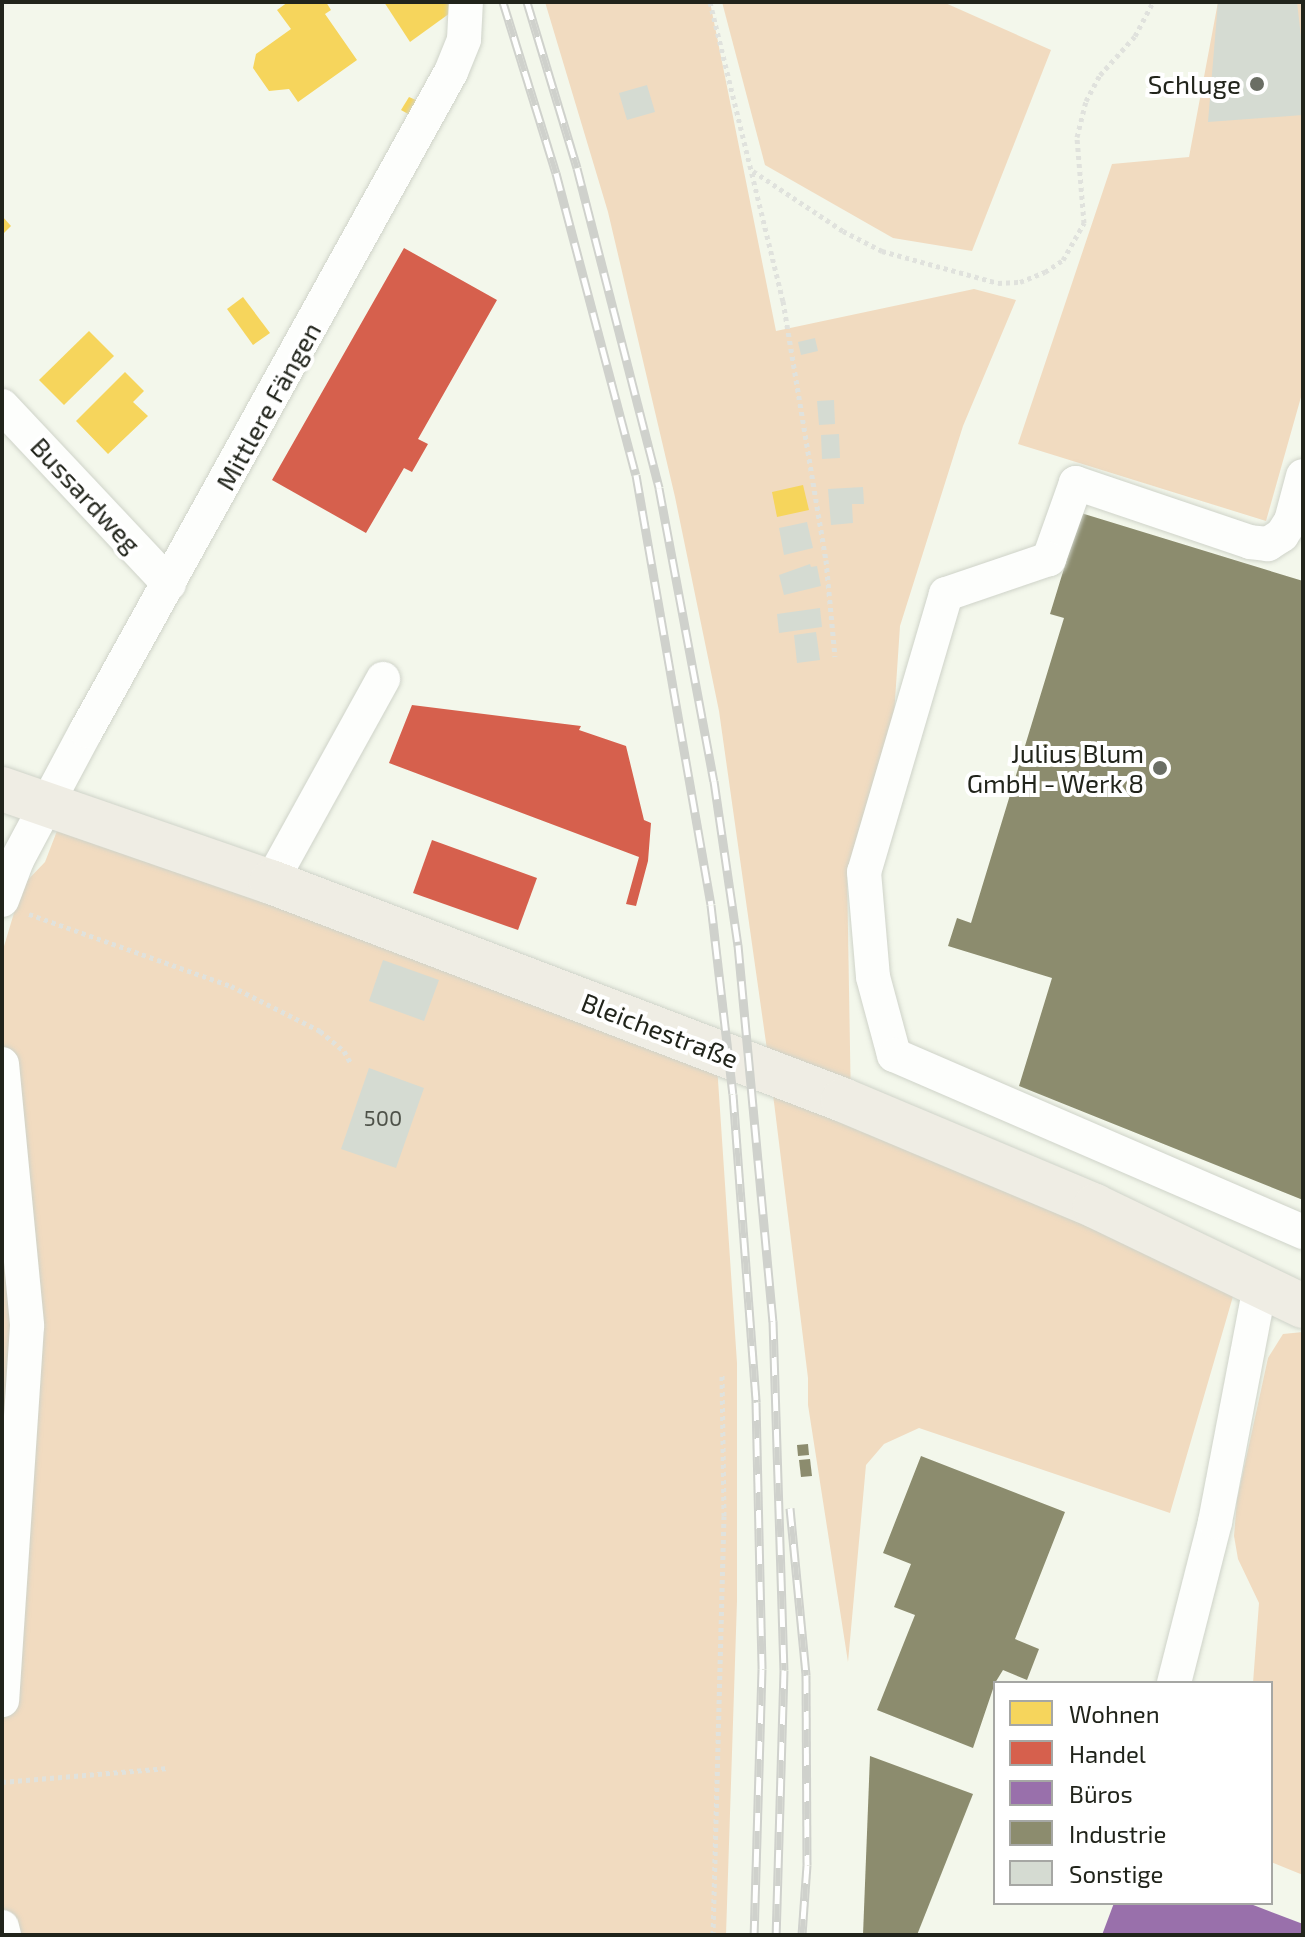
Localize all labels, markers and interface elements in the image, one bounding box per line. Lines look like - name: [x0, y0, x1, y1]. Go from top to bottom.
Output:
- place label: Schluge: [1148, 68, 1241, 100]
- marker: Schluge: [1248, 75, 1266, 93]
- street label: Mittlere Fängen: [209, 317, 327, 495]
- street label: Bussardweg: [25, 431, 147, 559]
- place label: Julius Blum GmbH - Werk 8: [966, 737, 1144, 798]
- marker: Julius Blum GmbH - Werk 8: [1151, 759, 1169, 777]
- street label: Bleichestraße: [577, 986, 743, 1074]
- house number: 500: [364, 1105, 402, 1131]
- legend: [993, 1681, 1273, 1905]
- text: Wohnen: [1069, 1699, 1160, 1728]
- text: Handel: [1069, 1739, 1146, 1768]
- text: Büros: [1069, 1779, 1133, 1808]
- text: Industrie: [1069, 1819, 1166, 1848]
- text: Sonstige: [1069, 1859, 1164, 1888]

